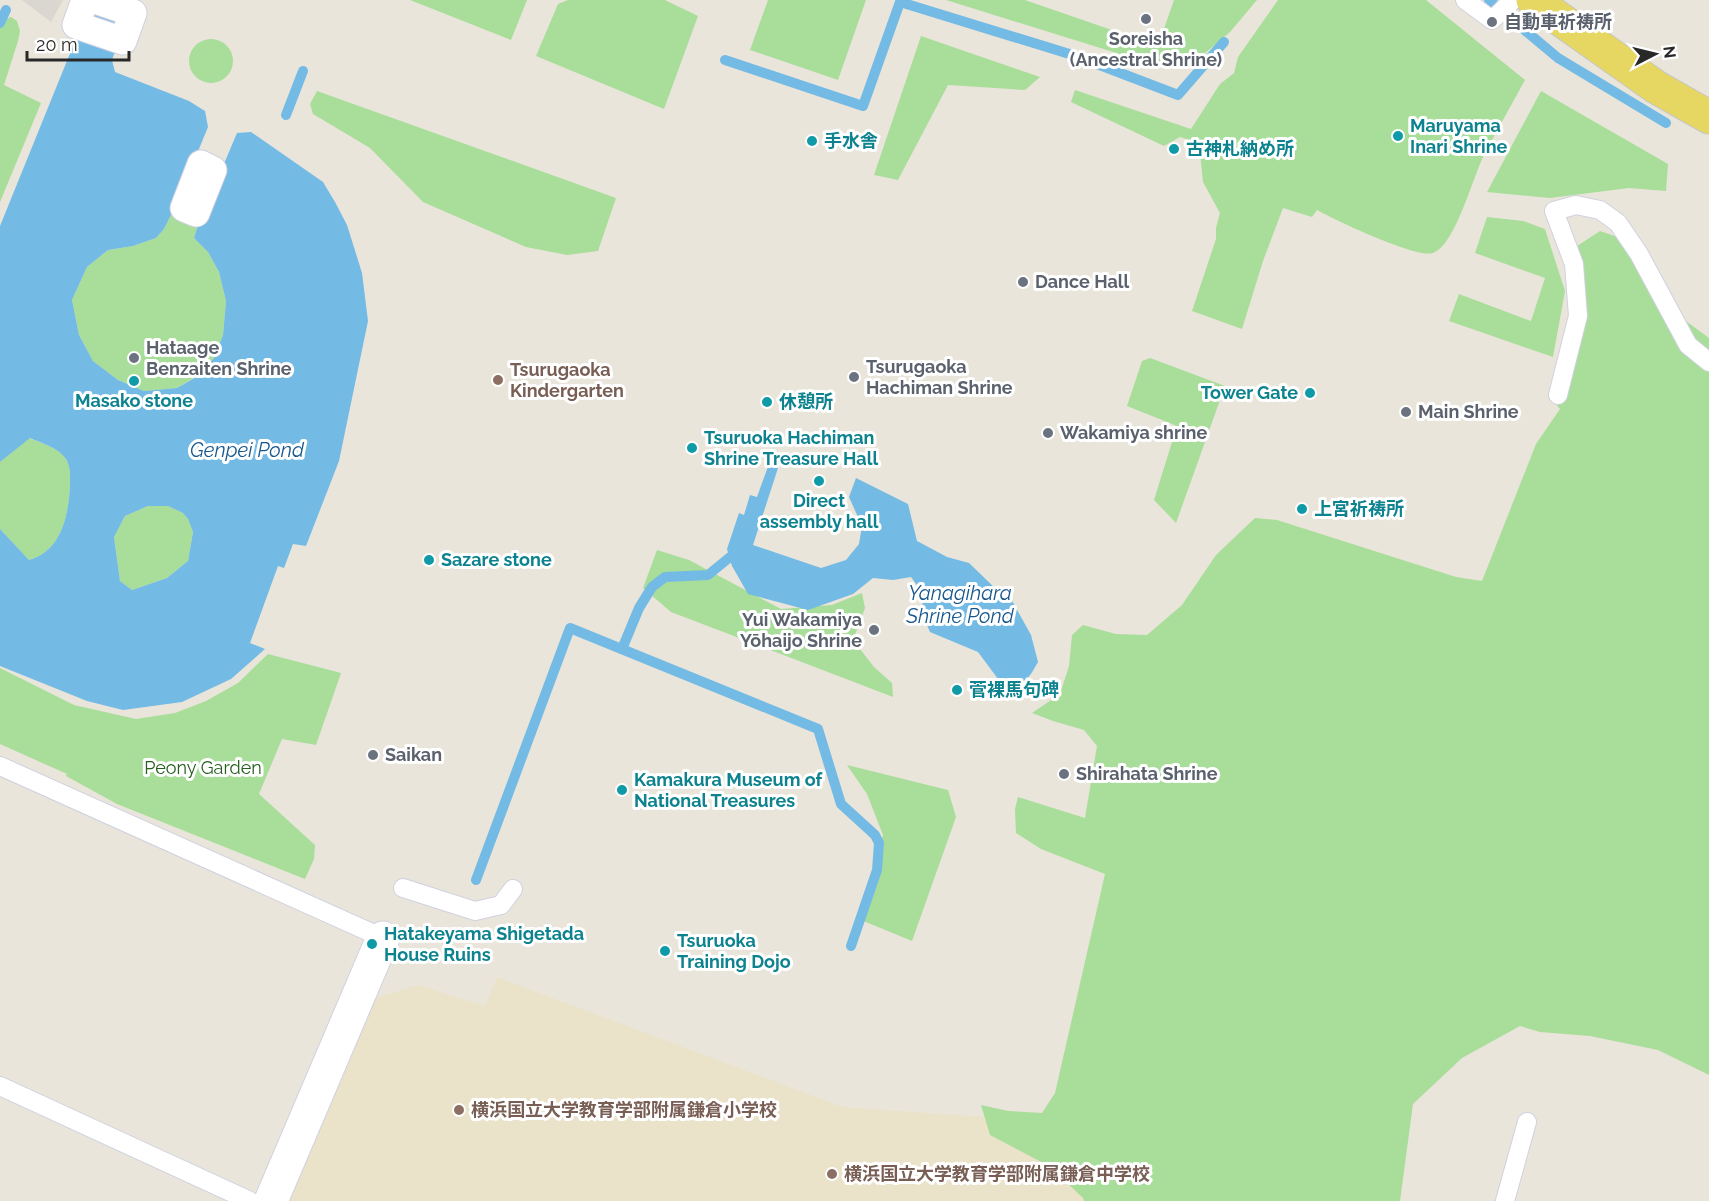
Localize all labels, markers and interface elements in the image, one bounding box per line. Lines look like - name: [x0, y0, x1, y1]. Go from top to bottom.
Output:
- place label: 自動車祈祷所: [1504, 11, 1612, 32]
- marker: Soreisha (Ancestral Shrine): [1139, 12, 1153, 26]
- marker: 自動車祈祷所: [1485, 15, 1499, 29]
- scale bar: [27, 24, 129, 62]
- north arrow: [1625, 24, 1685, 84]
- place label: Soreisha (Ancestral Shrine): [1070, 28, 1222, 70]
- text: 20 m: [36, 34, 78, 55]
- text: N: [1659, 45, 1680, 59]
- place label: Maruyama Inari Shrine: [1410, 115, 1508, 157]
- marker: Maruyama Inari Shrine: [1391, 129, 1405, 143]
- place label: 手水舎: [824, 130, 878, 151]
- marker: 手水舎: [805, 134, 819, 148]
- place label: 古神札納め所: [1186, 138, 1294, 159]
- marker: 古神札納め所: [1167, 142, 1181, 156]
- place label: Dance Hall: [1035, 271, 1129, 292]
- marker: Dance Hall: [1016, 275, 1030, 289]
- place label: Hataage Benzaiten Shrine: [146, 337, 292, 379]
- marker: Hataage Benzaiten Shrine: [127, 351, 141, 365]
- place label: Tsurugaoka Hachiman Shrine: [866, 356, 1013, 398]
- place label: Tsurugaoka Kindergarten: [510, 359, 624, 401]
- marker: Tsurugaoka Hachiman Shrine: [847, 370, 861, 384]
- marker: Tsurugaoka Kindergarten: [491, 373, 505, 387]
- marker: Masako stone: [127, 374, 141, 388]
- place label: Tower Gate: [1201, 382, 1298, 403]
- marker: Tower Gate: [1303, 386, 1317, 400]
- place label: Masako stone: [75, 390, 193, 411]
- place label: 休憩所: [779, 391, 833, 412]
- marker: 休憩所: [760, 395, 774, 409]
- place label: Main Shrine: [1418, 401, 1519, 422]
- marker: Main Shrine: [1399, 405, 1413, 419]
- place label: Wakamiya shrine: [1060, 422, 1207, 443]
- marker: Wakamiya shrine: [1041, 426, 1055, 440]
- place label: Tsuruoka Hachiman Shrine Treasure Hall: [704, 427, 878, 469]
- water label: Genpei Pond: [190, 438, 305, 462]
- marker: Tsuruoka Hachiman Shrine Treasure Hall: [685, 441, 699, 455]
- marker: Direct assembly hall: [812, 474, 826, 488]
- place label: Direct assembly hall: [760, 490, 879, 532]
- place label: 上宮祈祷所: [1314, 498, 1404, 519]
- marker: 上宮祈祷所: [1295, 502, 1309, 516]
- place label: Sazare stone: [441, 549, 552, 570]
- marker: Sazare stone: [422, 553, 436, 567]
- water label: Yanagihara Shrine Pond: [905, 581, 1015, 628]
- place label: Yui Wakamiya Yōhaijo Shrine: [740, 609, 862, 651]
- marker: Yui Wakamiya Yōhaijo Shrine: [867, 623, 881, 637]
- place label: 菅裸馬句碑: [969, 679, 1059, 700]
- marker: 菅裸馬句碑: [950, 683, 964, 697]
- place label: Saikan: [385, 744, 442, 765]
- marker: Saikan: [366, 748, 380, 762]
- park label: Peony Garden: [144, 757, 262, 778]
- place label: Shirahata Shrine: [1076, 763, 1218, 784]
- marker: Shirahata Shrine: [1057, 767, 1071, 781]
- place label: Kamakura Museum of National Treasures: [634, 769, 824, 811]
- marker: Kamakura Museum of National Treasures: [615, 783, 629, 797]
- place label: Hatakeyama Shigetada House Ruins: [384, 923, 584, 965]
- place label: Tsuruoka Training Dojo: [677, 930, 791, 972]
- marker: Hatakeyama Shigetada House Ruins: [365, 937, 379, 951]
- marker: Tsuruoka Training Dojo: [658, 944, 672, 958]
- place label: 横浜国立大学教育学部附属鎌倉小学校: [471, 1099, 777, 1120]
- marker: 横浜国立大学教育学部附属鎌倉小学校: [452, 1103, 466, 1117]
- place label: 横浜国立大学教育学部附属鎌倉中学校: [844, 1163, 1150, 1184]
- marker: 横浜国立大学教育学部附属鎌倉中学校: [825, 1167, 839, 1181]

